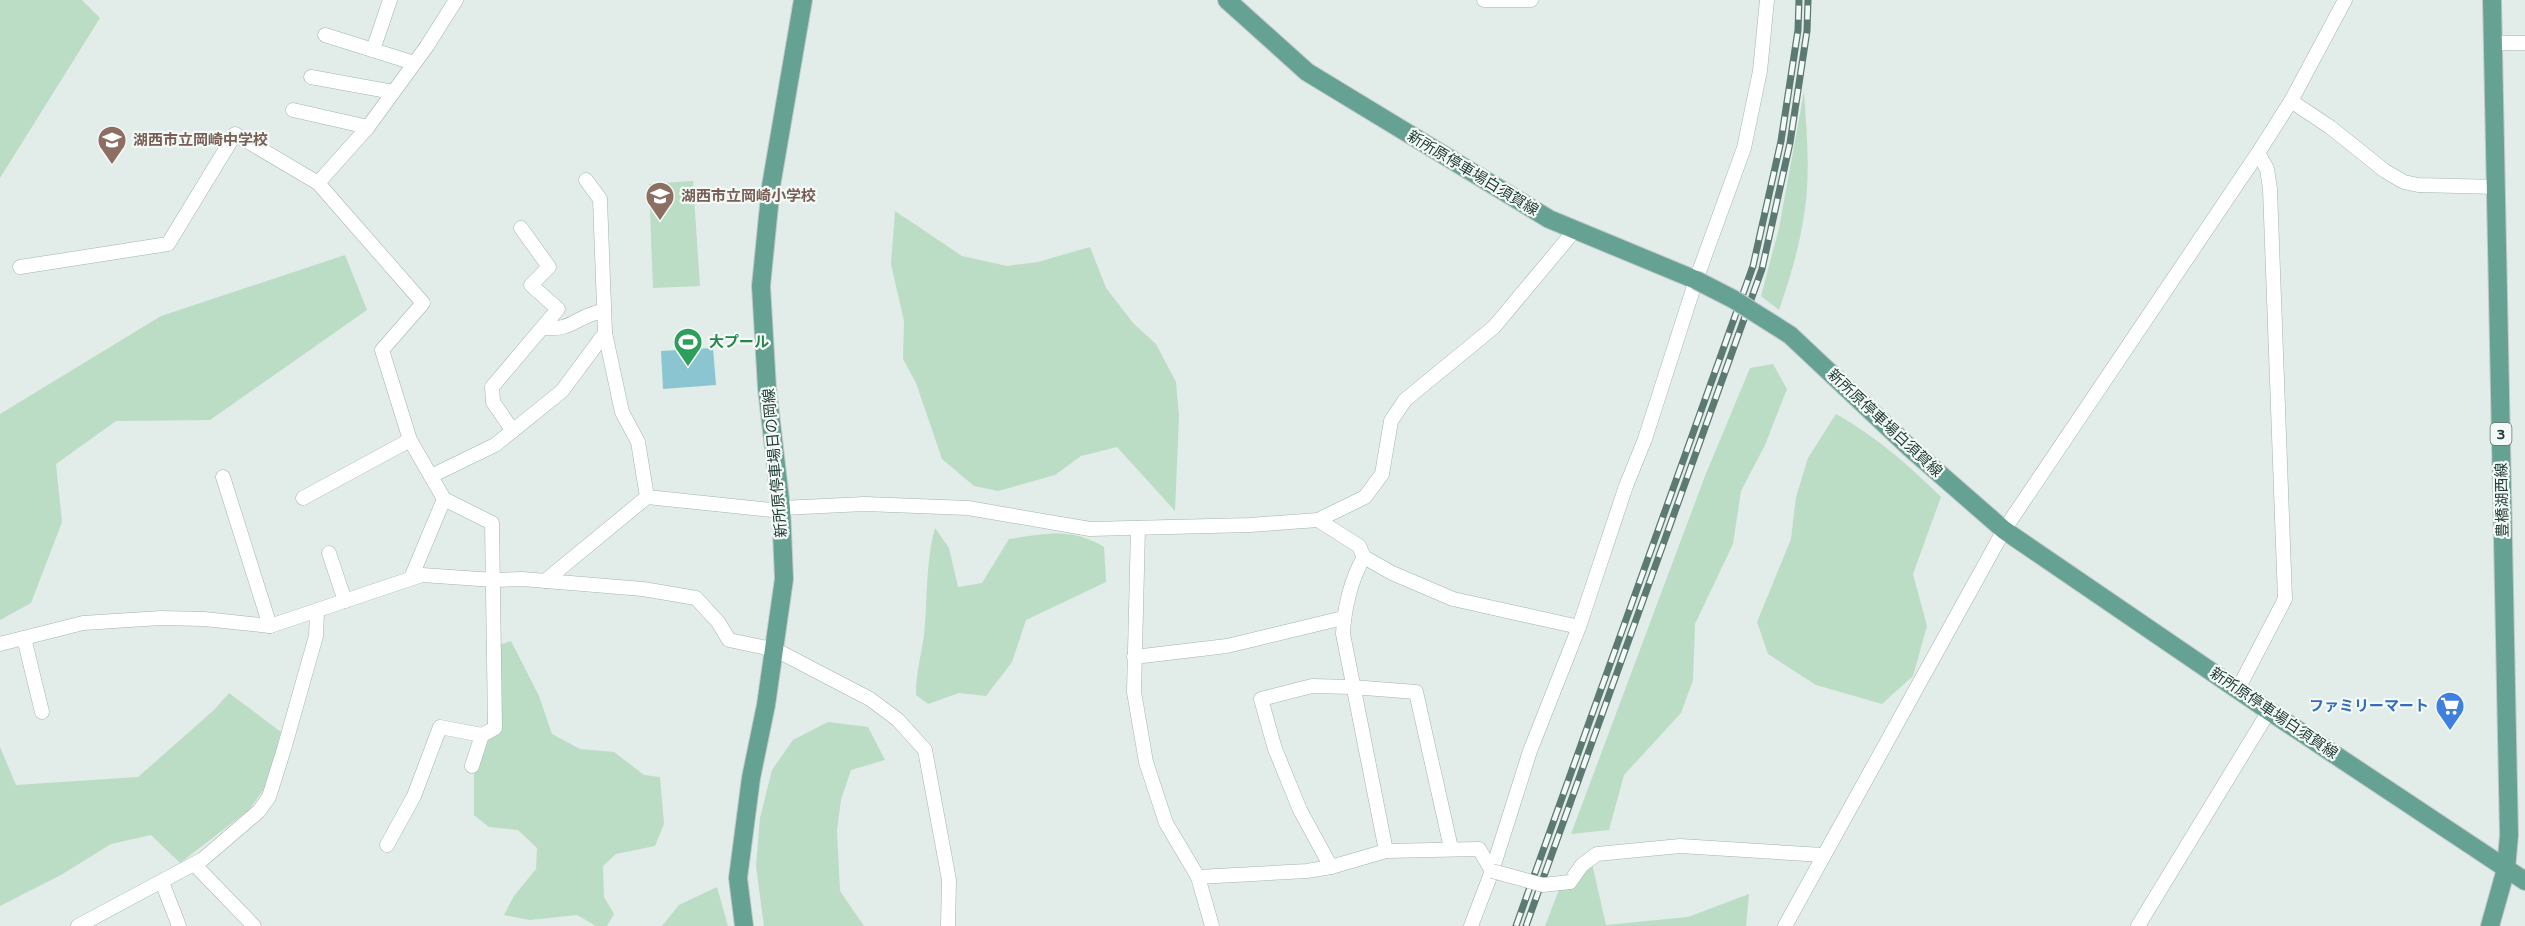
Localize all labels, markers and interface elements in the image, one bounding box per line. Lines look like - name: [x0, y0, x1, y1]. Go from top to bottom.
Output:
- school or university icon: 湖西市立岡崎中学校: [96, 124, 128, 166]
- street label: 新所原停車場白須賀線: [1404, 127, 1542, 219]
- place label: 湖西市立岡崎中学校: [133, 131, 268, 149]
- school or university icon: 湖西市立岡崎小学校: [644, 180, 676, 222]
- place label: 湖西市立岡崎小学校: [681, 187, 816, 205]
- sports icon: 大プール: [672, 326, 704, 368]
- place label: 大プール: [709, 333, 769, 351]
- street label: 新所原停車場白須賀線: [1824, 365, 1946, 481]
- street label: 新所原停車場日の岡線: [759, 387, 791, 539]
- road number: 3: [2490, 423, 2512, 445]
- street label: 豊橋湖西線: [2492, 462, 2512, 538]
- street label: 新所原停車場白須賀線: [2207, 664, 2341, 762]
- supermarket icon: ファミリーマート: [2434, 690, 2466, 732]
- place label: ファミリーマート: [2309, 697, 2429, 715]

